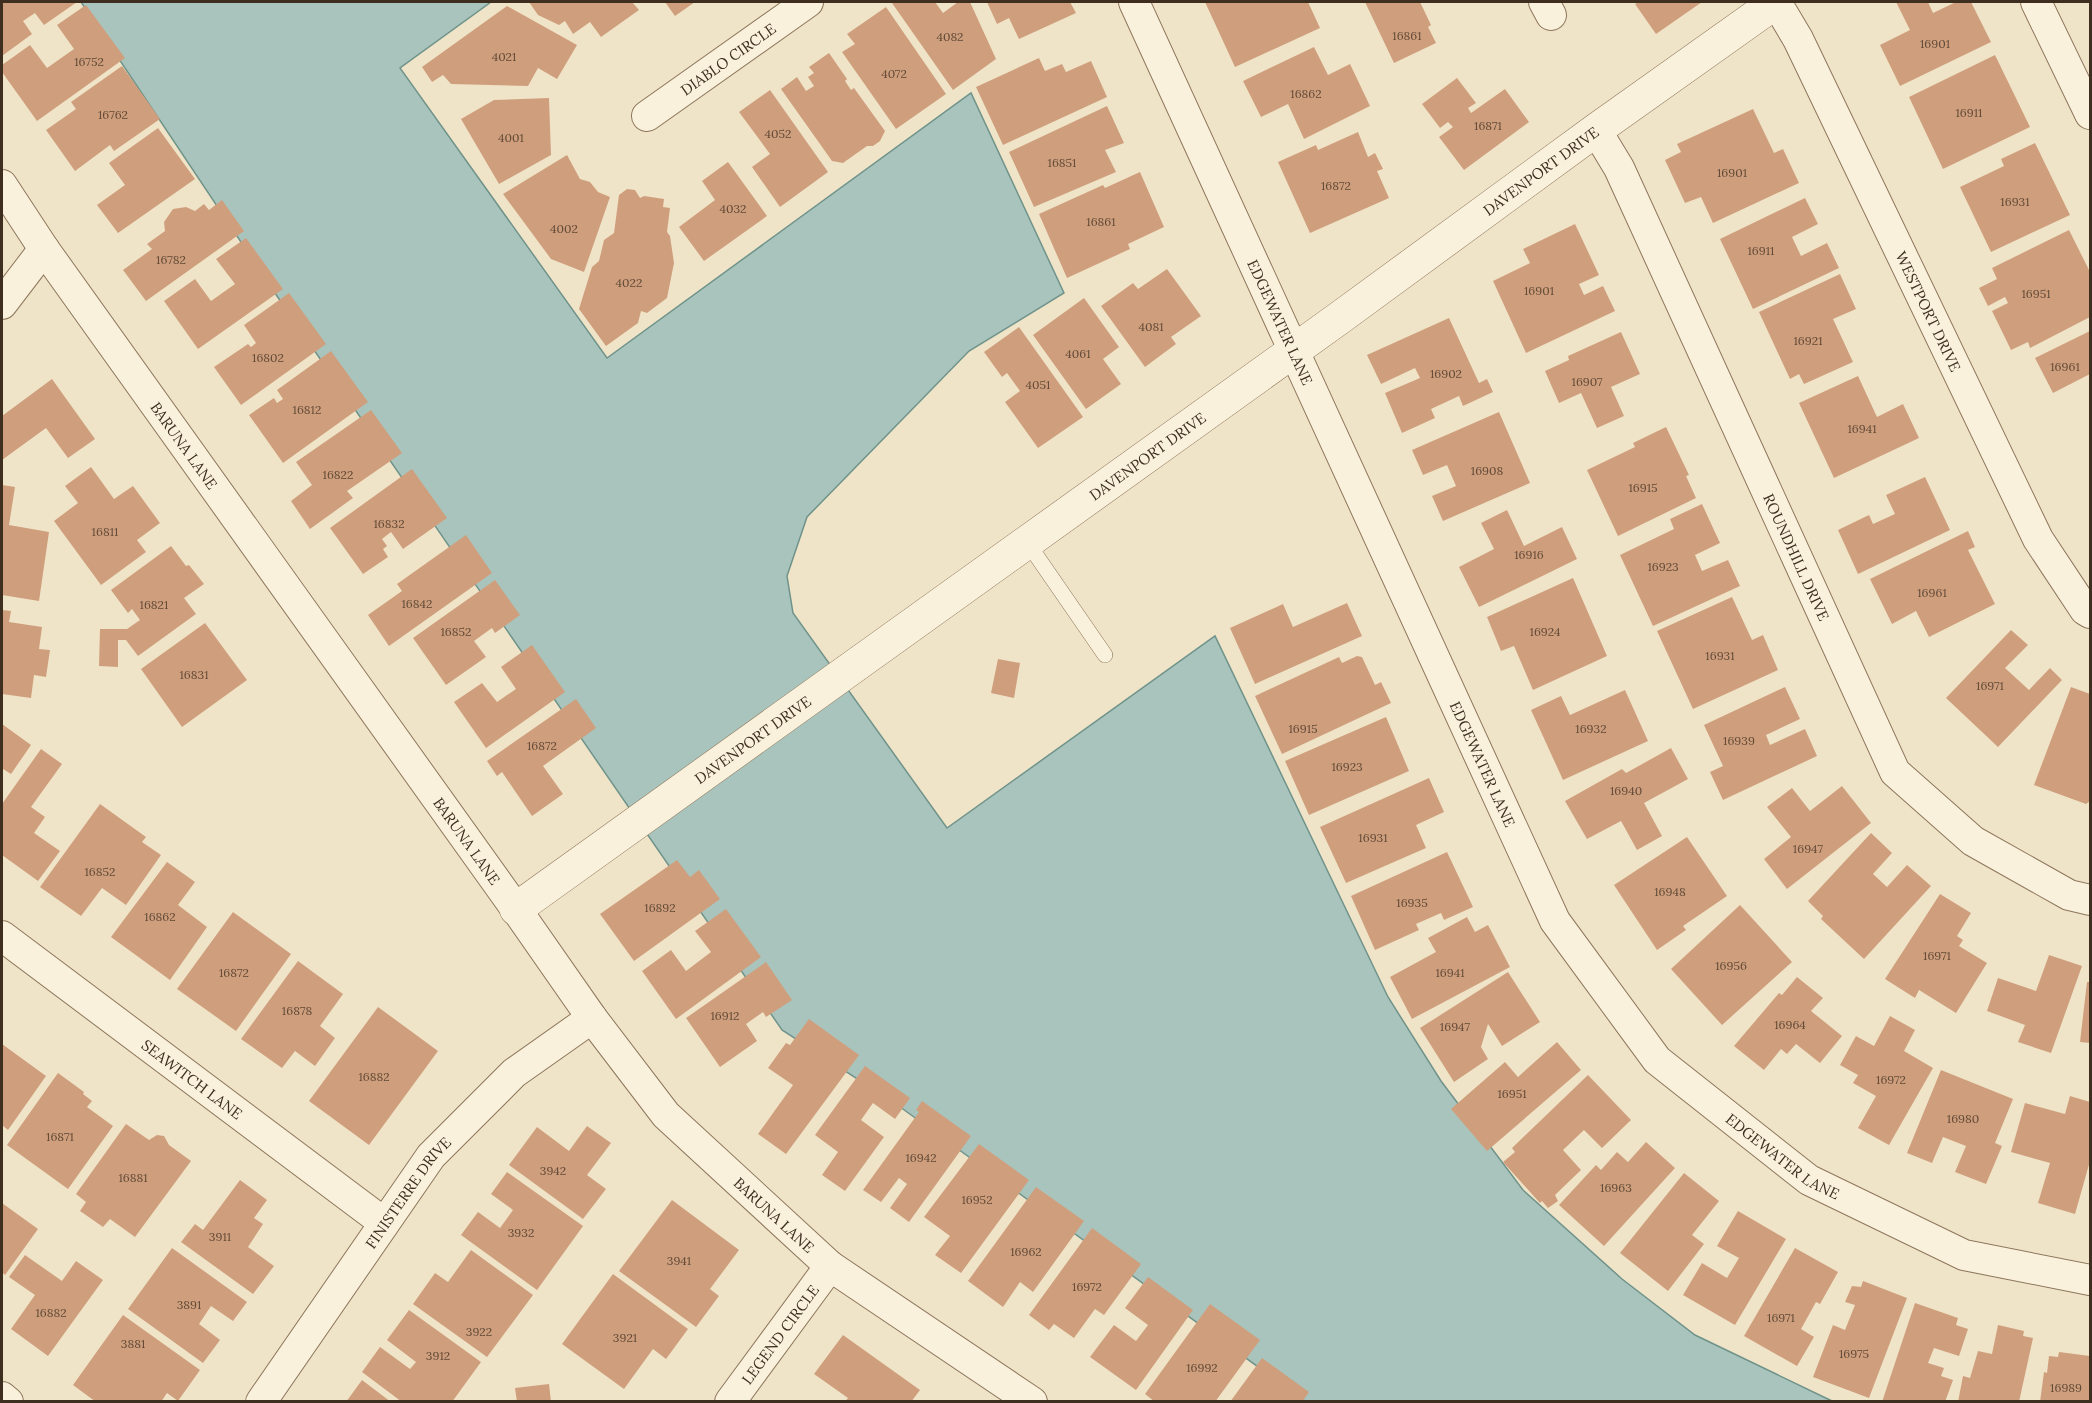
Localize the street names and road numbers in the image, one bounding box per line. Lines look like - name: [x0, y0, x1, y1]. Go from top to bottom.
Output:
- street label: DIABLO CIRCLE: [676, 19, 779, 99]
- street label: DAVENPORT DRIVE: [1479, 122, 1602, 219]
- street label: WESTPORT DRIVE: [1892, 248, 1966, 374]
- street label: EDGEWATER LANE: [1244, 256, 1318, 388]
- street label: BARUNA LANE: [147, 398, 222, 493]
- street label: DAVENPORT DRIVE: [1085, 408, 1209, 504]
- street label: ROUNDHILL DRIVE: [1759, 490, 1834, 623]
- street label: DAVENPORT DRIVE: [690, 691, 814, 788]
- street label: EDGEWATER LANE: [1446, 698, 1520, 830]
- street label: BARUNA LANE: [430, 793, 505, 888]
- street label: SEAWITCH LANE: [138, 1035, 247, 1123]
- street label: EDGEWATER LANE: [1722, 1109, 1843, 1203]
- street label: FINISTERRE DRIVE: [361, 1132, 455, 1252]
- street label: BARUNA LANE: [730, 1173, 819, 1256]
- street label: LEGEND CIRCLE: [737, 1281, 823, 1388]

